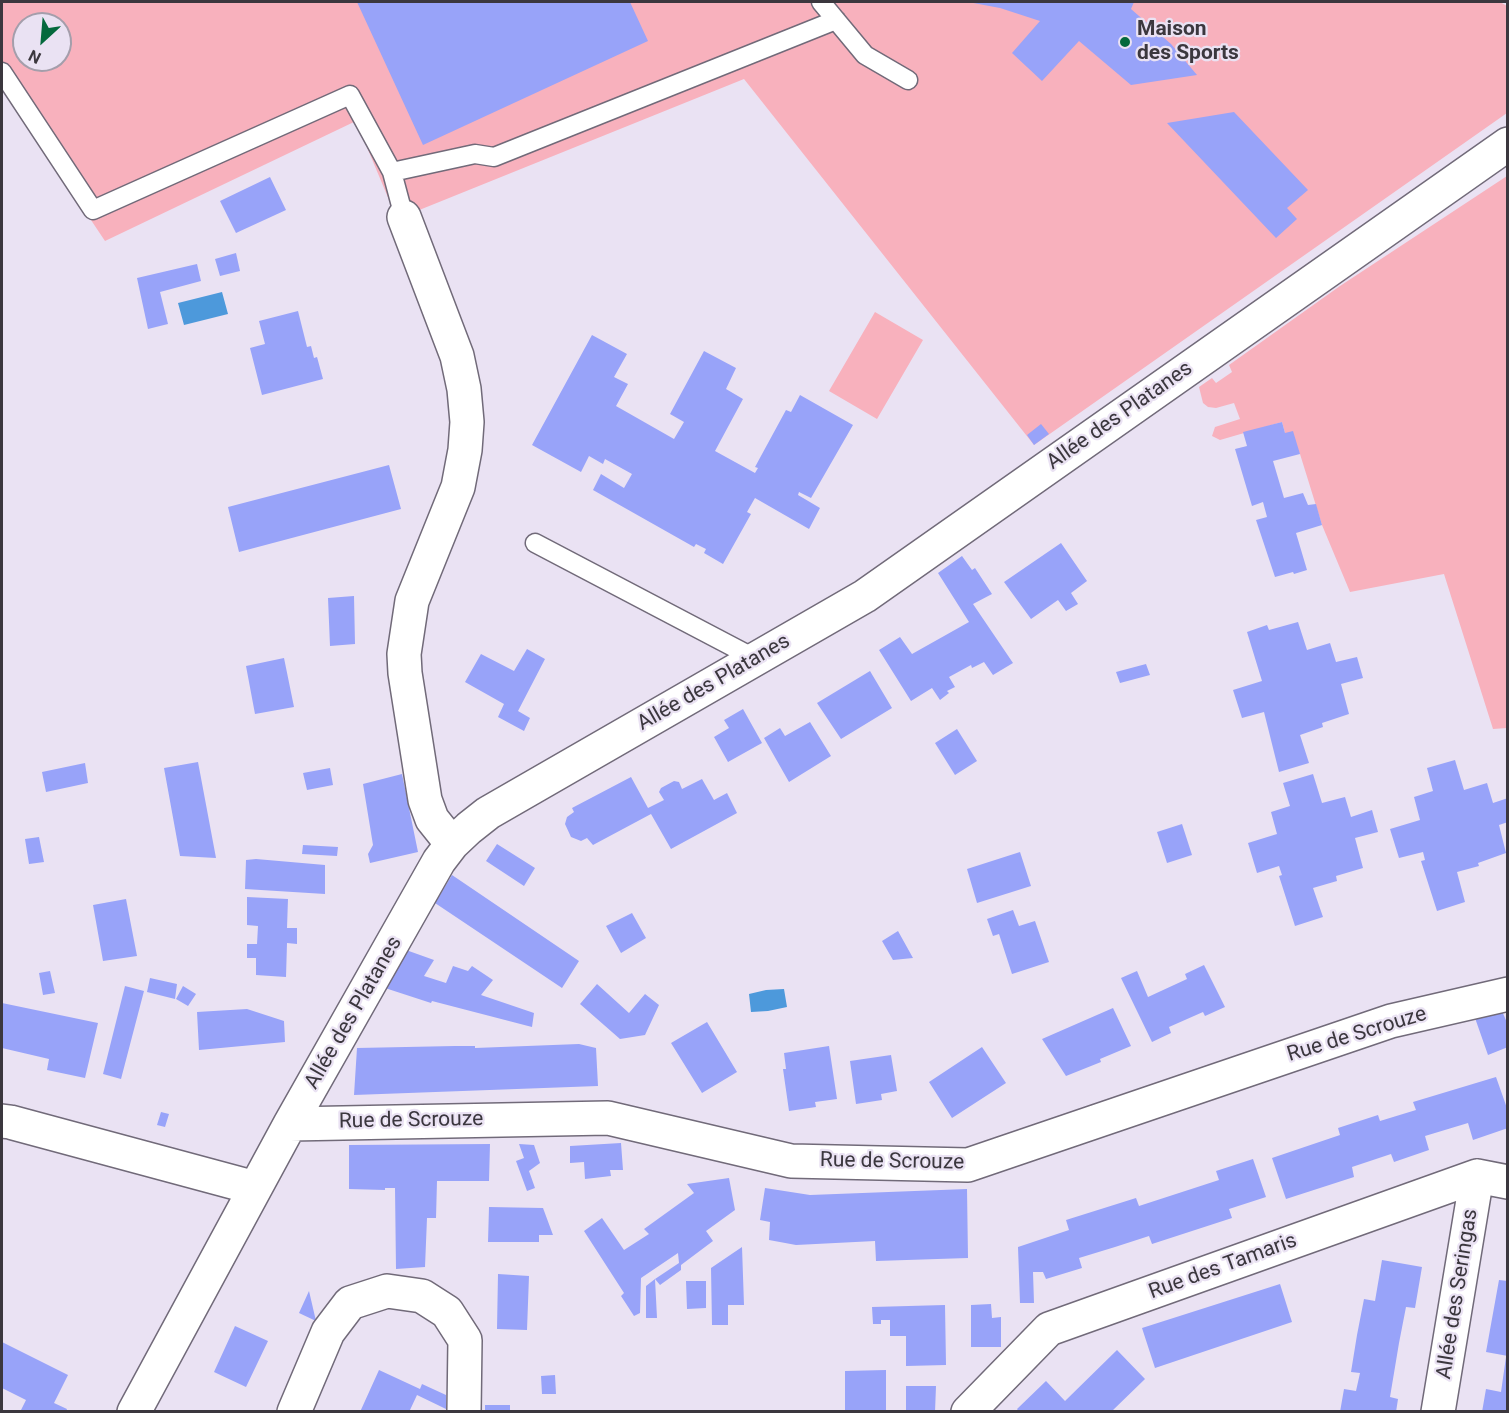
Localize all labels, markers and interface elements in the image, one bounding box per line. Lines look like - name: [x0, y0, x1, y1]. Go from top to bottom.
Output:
- north arrow: [12, 12, 72, 72]
- place label: Maison des Sports: [1137, 17, 1239, 67]
- marker: Maison des Sports: [1118, 35, 1132, 49]
- text: N: [26, 46, 44, 68]
- street label: Allée des Platanes: [1042, 356, 1198, 476]
- street label: Allée des Platanes: [633, 629, 795, 737]
- street label: Allée des Platanes: [300, 932, 408, 1094]
- street label: Rue de Scrouze: [1284, 1002, 1430, 1068]
- street label: Rue de Scrouze: [339, 1107, 483, 1135]
- street label: Rue de Scrouze: [820, 1148, 964, 1176]
- street label: Allée des Seringas: [1432, 1207, 1484, 1381]
- street label: Rue des Tamaris: [1146, 1229, 1300, 1305]

